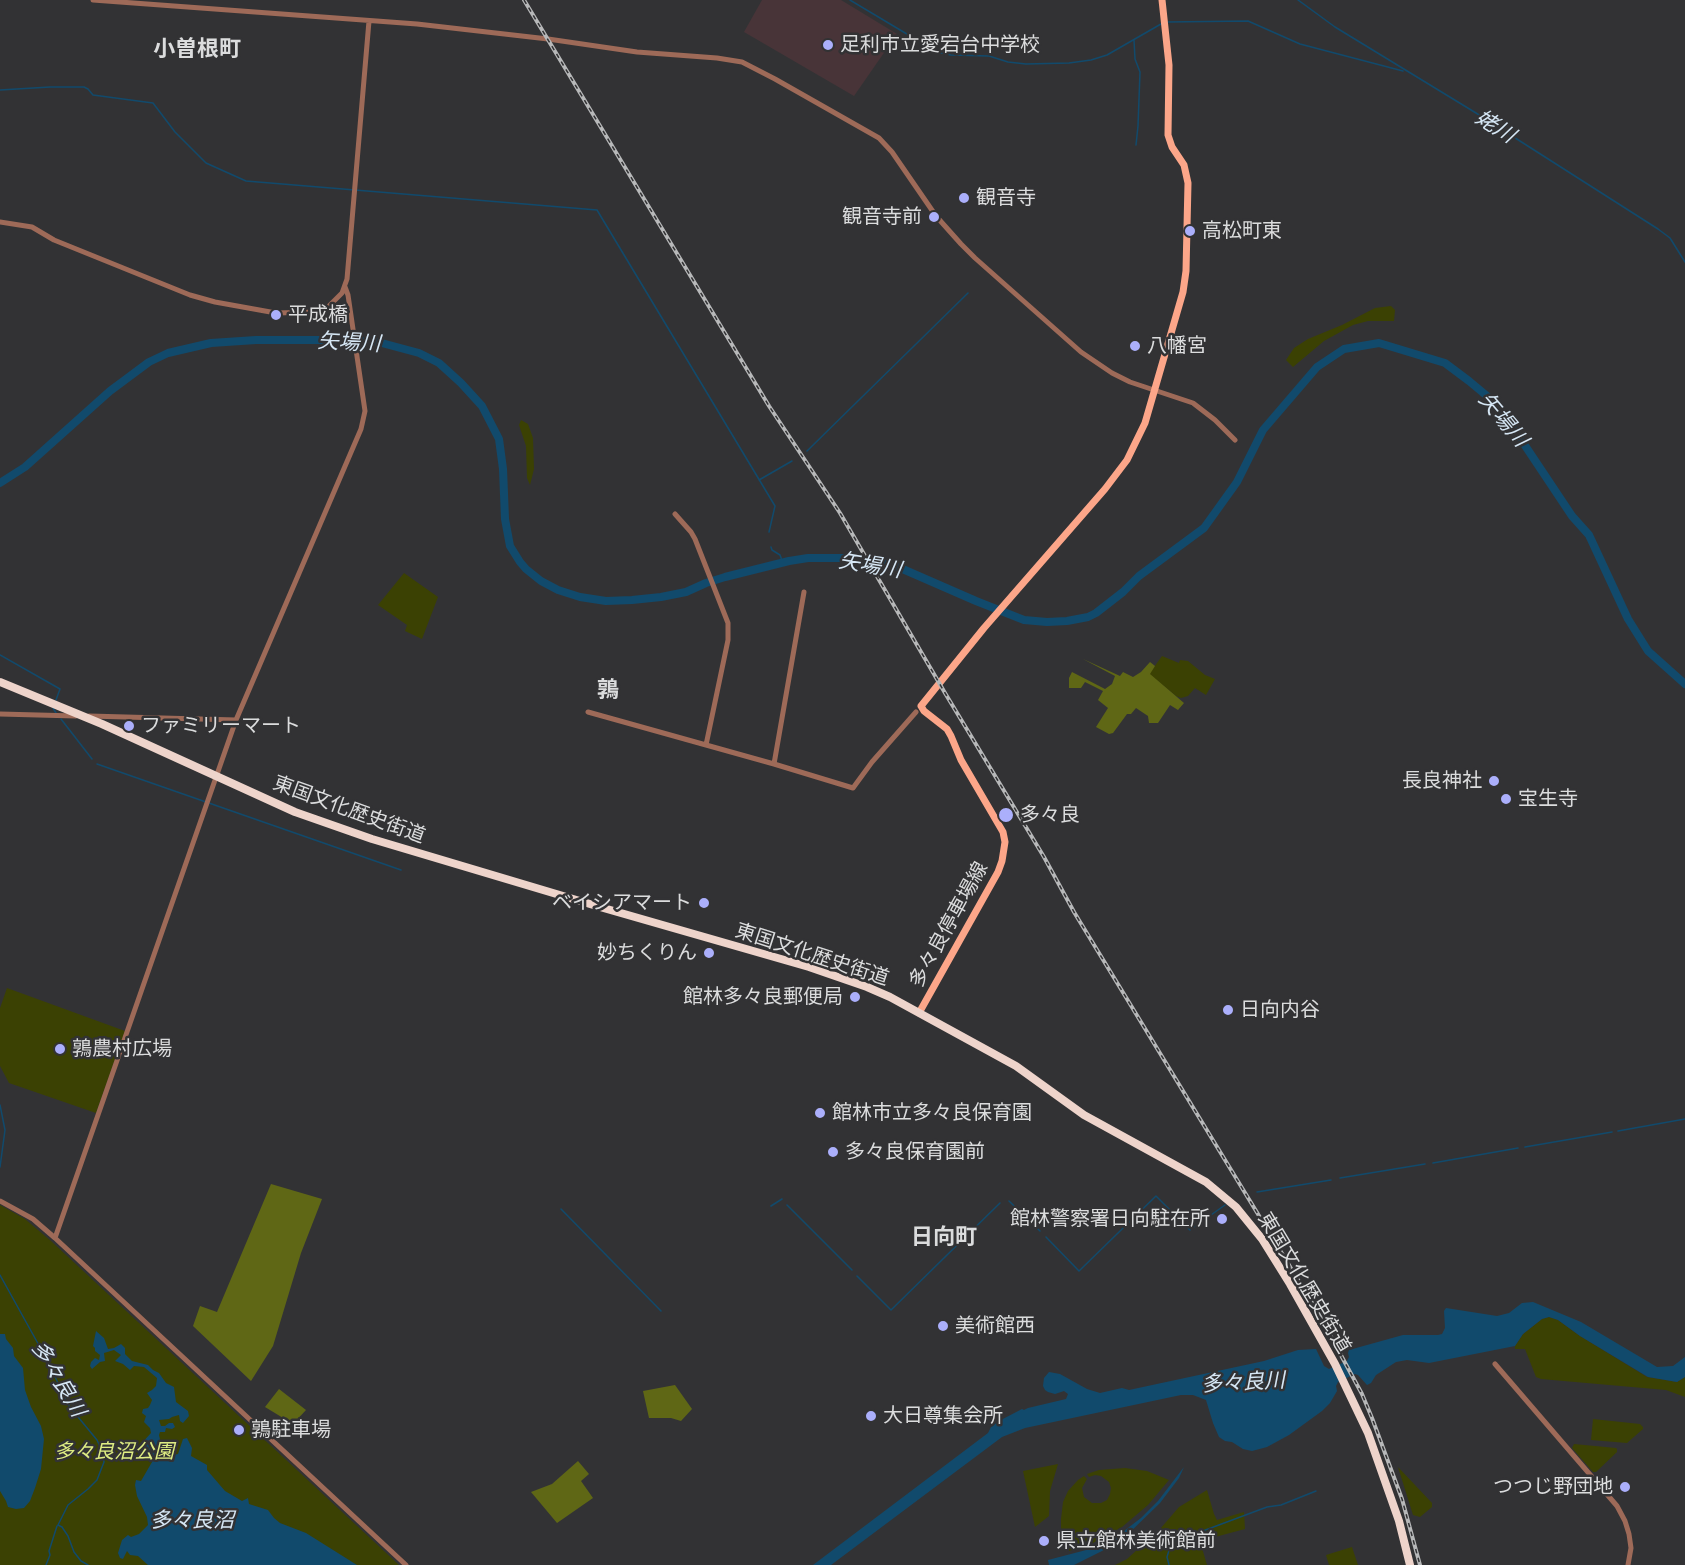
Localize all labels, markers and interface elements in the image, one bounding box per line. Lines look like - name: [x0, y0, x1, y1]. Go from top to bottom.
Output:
- place label: 足利市立愛宕台中学校: [840, 33, 1040, 57]
- district label: 小曽根町: [153, 37, 241, 63]
- marker: 足利市立愛宕台中学校: [821, 38, 835, 52]
- water label: 姥川: [1471, 105, 1519, 149]
- place label: 観音寺: [976, 186, 1036, 210]
- marker: 観音寺: [957, 191, 971, 205]
- place label: 観音寺前: [842, 205, 922, 229]
- marker: 観音寺前: [927, 210, 941, 224]
- place label: 高松町東: [1202, 219, 1282, 243]
- marker: 高松町東: [1183, 224, 1197, 238]
- place label: 平成橋: [288, 303, 348, 327]
- marker: 平成橋: [269, 308, 283, 322]
- water label: 矢場川: [317, 329, 381, 357]
- place label: 八幡宮: [1147, 334, 1207, 358]
- marker: 八幡宮: [1128, 339, 1142, 353]
- water label: 矢場川: [1473, 388, 1533, 452]
- water label: 矢場川: [837, 549, 903, 583]
- district label: 鶉: [597, 678, 619, 704]
- place label: ファミリーマート: [141, 714, 301, 738]
- marker: ファミリーマート: [122, 719, 136, 733]
- place label: 長良神社: [1402, 769, 1482, 793]
- street label: 東国文化歴史街道: [270, 771, 428, 849]
- marker: 長良神社: [1487, 774, 1501, 788]
- place label: 宝生寺: [1518, 787, 1578, 811]
- marker: 宝生寺: [1499, 792, 1513, 806]
- place label: 多々良: [1020, 803, 1080, 827]
- marker: 多々良: [997, 806, 1015, 824]
- street label: 多々良停車場線: [905, 858, 993, 992]
- place label: ベイシアマート: [552, 891, 692, 915]
- marker: ベイシアマート: [697, 896, 711, 910]
- street label: 東国文化歴史街道: [732, 919, 892, 991]
- place label: 妙ちくりん: [597, 941, 697, 965]
- marker: 妙ちくりん: [702, 946, 716, 960]
- place label: 館林多々良郵便局: [683, 985, 843, 1009]
- marker: 館林多々良郵便局: [848, 990, 862, 1004]
- place label: 日向内谷: [1240, 998, 1320, 1022]
- marker: 日向内谷: [1221, 1003, 1235, 1017]
- place label: 鶉農村広場: [72, 1037, 172, 1061]
- marker: 鶉農村広場: [53, 1042, 67, 1056]
- place label: 館林市立多々良保育園: [832, 1101, 1032, 1125]
- marker: 館林市立多々良保育園: [813, 1106, 827, 1120]
- place label: 多々良保育園前: [845, 1140, 985, 1164]
- marker: 多々良保育園前: [826, 1145, 840, 1159]
- place label: 館林警察署日向駐在所: [1010, 1207, 1210, 1231]
- street label: 東国文化歴史街道: [1253, 1208, 1355, 1358]
- marker: 館林警察署日向駐在所: [1215, 1212, 1229, 1226]
- district label: 日向町: [911, 1225, 977, 1251]
- place label: 美術館西: [955, 1314, 1035, 1338]
- marker: 美術館西: [936, 1319, 950, 1333]
- water label: 多々良川: [26, 1337, 90, 1421]
- water label: 多々良川: [1200, 1368, 1286, 1398]
- place label: 大日尊集会所: [883, 1404, 1003, 1428]
- marker: 大日尊集会所: [864, 1409, 878, 1423]
- place label: 鶉駐車場: [251, 1418, 331, 1442]
- marker: 鶉駐車場: [232, 1423, 246, 1437]
- park label: 多々良沼公園: [54, 1440, 174, 1464]
- place label: つつじ野団地: [1493, 1475, 1613, 1499]
- marker: つつじ野団地: [1618, 1480, 1632, 1494]
- water label: 多々良沼: [150, 1508, 234, 1534]
- place label: 県立館林美術館前: [1056, 1529, 1216, 1553]
- marker: 県立館林美術館前: [1037, 1534, 1051, 1548]

